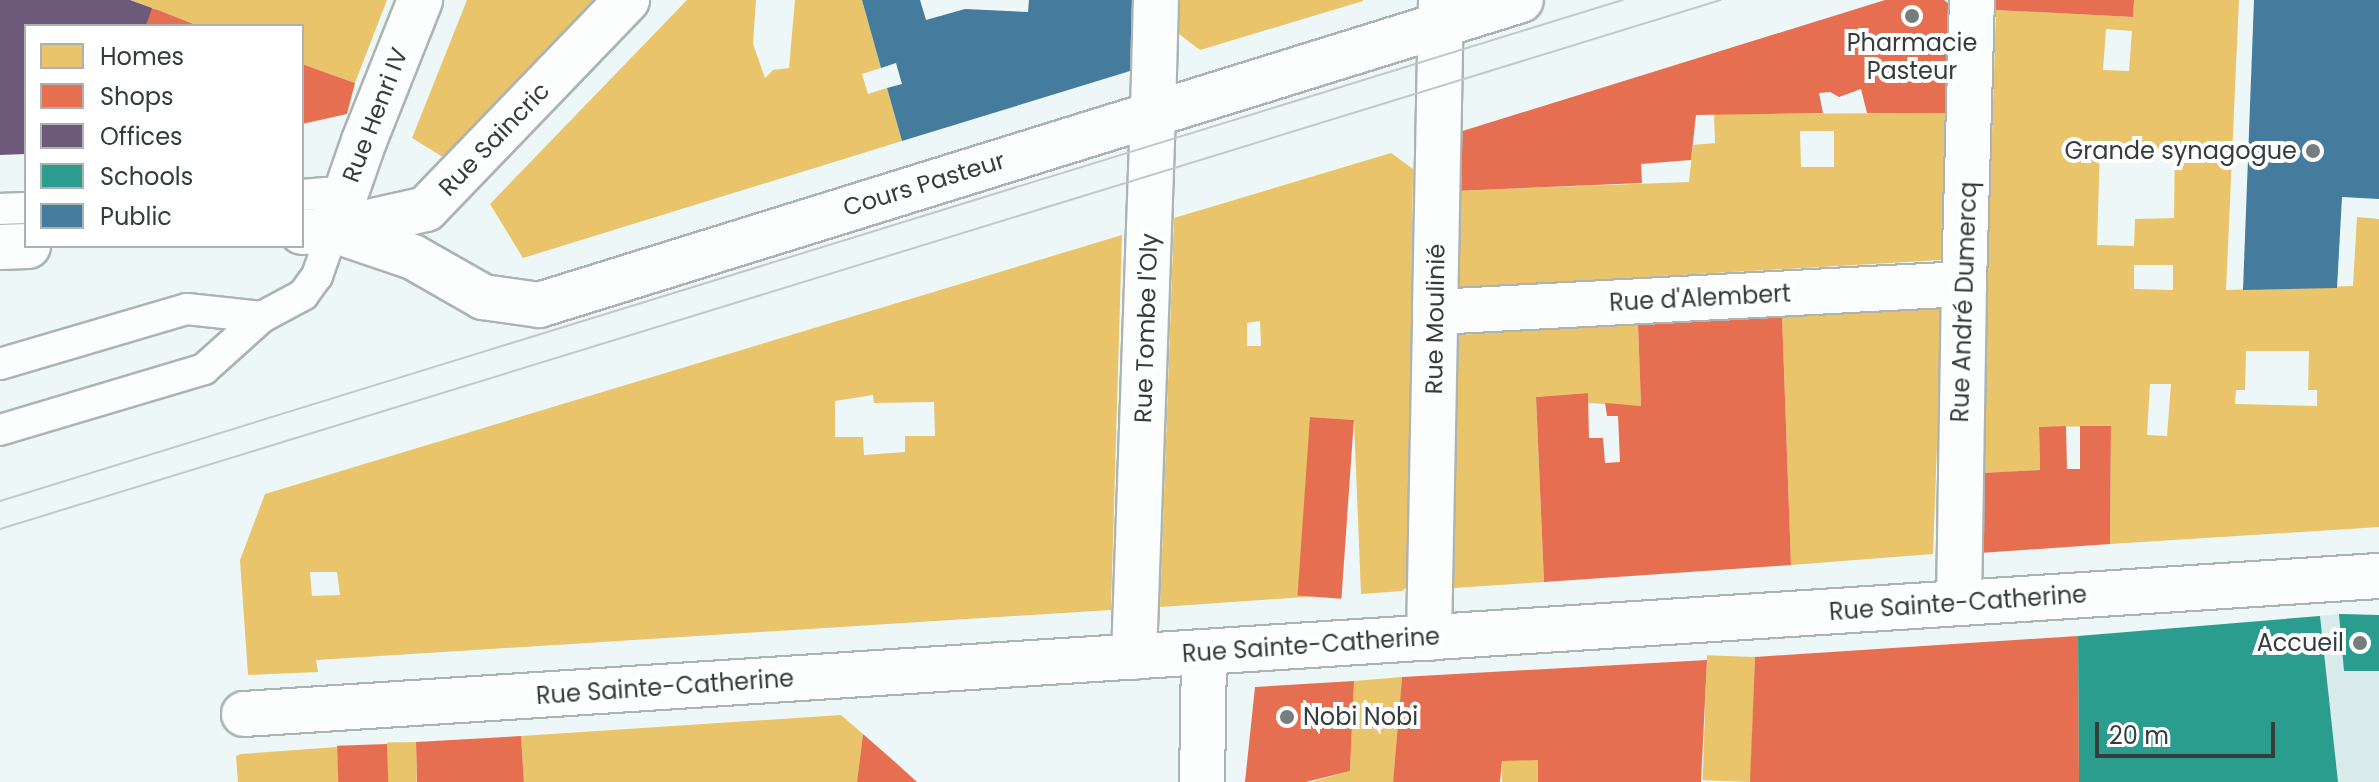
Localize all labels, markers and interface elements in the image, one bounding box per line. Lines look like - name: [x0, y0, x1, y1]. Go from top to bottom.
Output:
- marker: Pharmacie Pasteur: [1903, 7, 1921, 25]
- legend: [24, 24, 304, 248]
- place label: Pharmacie Pasteur: [1847, 29, 1977, 85]
- text: Homes: [100, 40, 184, 73]
- street label: Rue Henri IV: [336, 44, 414, 186]
- street label: Rue Saincric: [433, 76, 555, 202]
- text: Shops: [100, 80, 174, 113]
- text: Offices: [100, 120, 183, 153]
- place label: Grande synagogue: [2065, 137, 2297, 165]
- marker: Grande synagogue: [2304, 142, 2322, 160]
- street label: Cours Pasteur: [840, 146, 1008, 222]
- text: Schools: [100, 160, 193, 193]
- street label: Rue André Dumercq: [1945, 181, 1983, 423]
- text: Public: [100, 200, 172, 233]
- street label: Rue Tombe l'Oly: [1128, 233, 1164, 423]
- street label: Rue Moulinié: [1419, 243, 1451, 395]
- street label: Rue d'Alembert: [1608, 279, 1792, 317]
- street label: Rue Sainte-Catherine: [1828, 580, 2088, 626]
- street label: Rue Sainte-Catherine: [1181, 622, 1441, 668]
- place label: Accueil: [2257, 629, 2344, 657]
- marker: Accueil: [2351, 634, 2369, 652]
- street label: Rue Sainte-Catherine: [535, 664, 795, 710]
- place label: Nobi Nobi: [1303, 703, 1418, 731]
- scale bar: [2099, 706, 2279, 756]
- marker: Nobi Nobi: [1278, 708, 1296, 726]
- text: 20 m: [2109, 719, 2169, 752]

